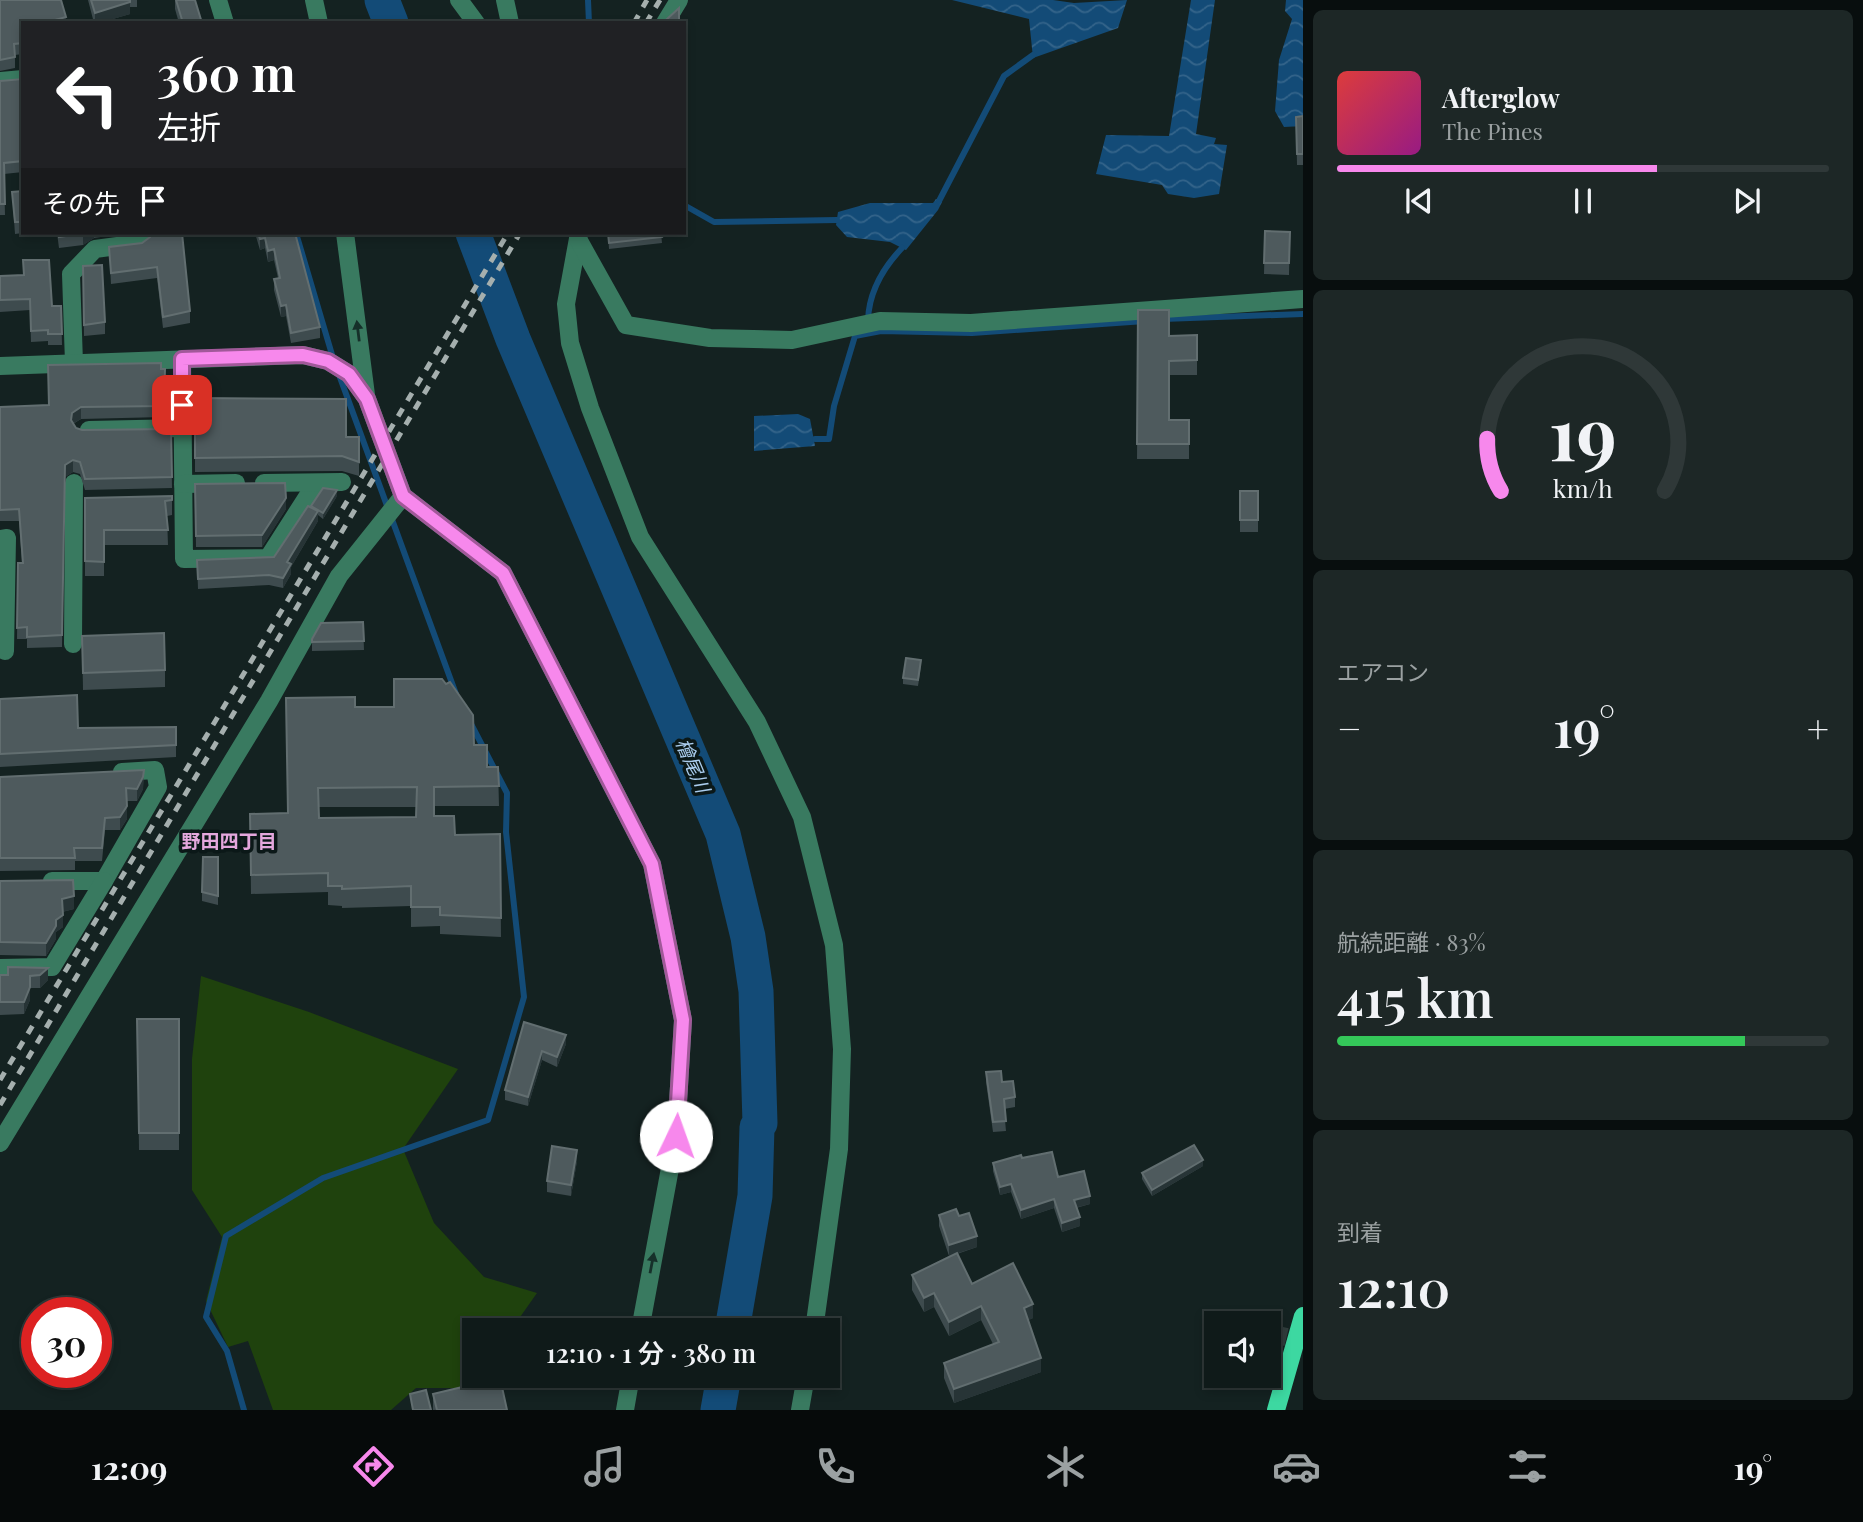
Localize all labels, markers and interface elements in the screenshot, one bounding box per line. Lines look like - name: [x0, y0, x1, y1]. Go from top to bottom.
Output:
- text: 360 m: [157, 39, 296, 104]
- icon: left: [42, 49, 133, 140]
- text: Afterglow: [1442, 80, 1560, 115]
- text: 左折: [157, 104, 221, 147]
- text: The Pines: [1442, 115, 1543, 146]
- icon: arrive: [134, 182, 172, 220]
- icon: previous: [1400, 182, 1438, 220]
- icon: pause: [1564, 182, 1602, 220]
- icon: next: [1728, 182, 1766, 220]
- text: その先: [42, 185, 120, 220]
- one-way arrow: [353, 320, 364, 342]
- pin: [152, 375, 212, 435]
- text: 19: [1549, 382, 1617, 479]
- icon: arrive: [163, 386, 201, 424]
- text: km/h: [1553, 471, 1613, 504]
- text: エアコン: [1337, 656, 1429, 687]
- text: 19°: [1553, 692, 1615, 761]
- text: −: [1337, 702, 1362, 753]
- text: +: [1807, 702, 1829, 753]
- water label: 檜尾川: [671, 734, 718, 798]
- district label: 野田四丁目: [181, 827, 277, 853]
- text: 航続距離 · 83%: [1337, 926, 1486, 957]
- text: 415 km: [1337, 962, 1493, 1031]
- position arrow: [639, 1099, 713, 1173]
- text: 到着: [1337, 1216, 1383, 1247]
- one-way arrow: [647, 1252, 658, 1274]
- text: 12:10: [1337, 1252, 1450, 1321]
- speed limit sign: 30: [21, 1297, 112, 1388]
- map controls: [1204, 1311, 1281, 1388]
- button: sound: [1204, 1311, 1281, 1388]
- text: 12:10 · 1 分 · 380 m: [546, 1335, 756, 1370]
- icon: directions: [349, 1442, 398, 1491]
- icon: music: [580, 1442, 629, 1491]
- icon: phone: [811, 1442, 860, 1491]
- icon: climate: [1041, 1442, 1090, 1491]
- icon: car: [1272, 1442, 1321, 1491]
- icon: filters: [1503, 1442, 1552, 1491]
- text: 12:09: [91, 1445, 167, 1488]
- text: 19°: [1734, 1445, 1772, 1488]

